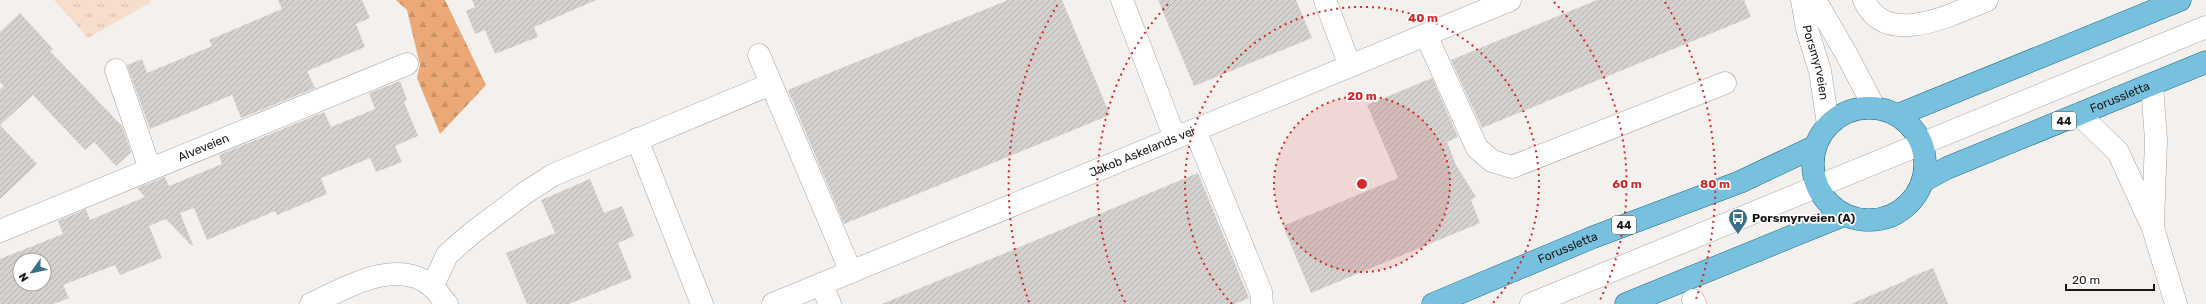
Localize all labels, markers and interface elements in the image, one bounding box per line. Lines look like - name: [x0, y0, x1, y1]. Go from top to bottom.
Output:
- text: 40 m: [1408, 11, 1438, 25]
- street label: Porsmyrveien: [1799, 24, 1831, 101]
- street label: Forussletta: [2088, 79, 2152, 116]
- text: 20 m: [1347, 89, 1377, 103]
- road number: 44: [2052, 112, 2076, 130]
- street label: Jakob Askelands vei: [1087, 124, 1197, 180]
- street label: Alveveien: [176, 131, 231, 164]
- centre of rings: [1355, 177, 1369, 191]
- text: 60 m: [1612, 177, 1642, 191]
- text: 80 m: [1700, 177, 1730, 191]
- bus stop icon: Porsmyrveien (A): [1727, 207, 1749, 235]
- place label: Porsmyrveien (A): [1752, 211, 1856, 225]
- road number: 44: [1612, 216, 1636, 234]
- street label: Forussletta: [1536, 229, 1600, 266]
- north arrow: [12, 252, 52, 292]
- scale bar: [2066, 266, 2154, 292]
- text: N: [16, 270, 32, 284]
- text: 20 m: [2072, 273, 2100, 287]

